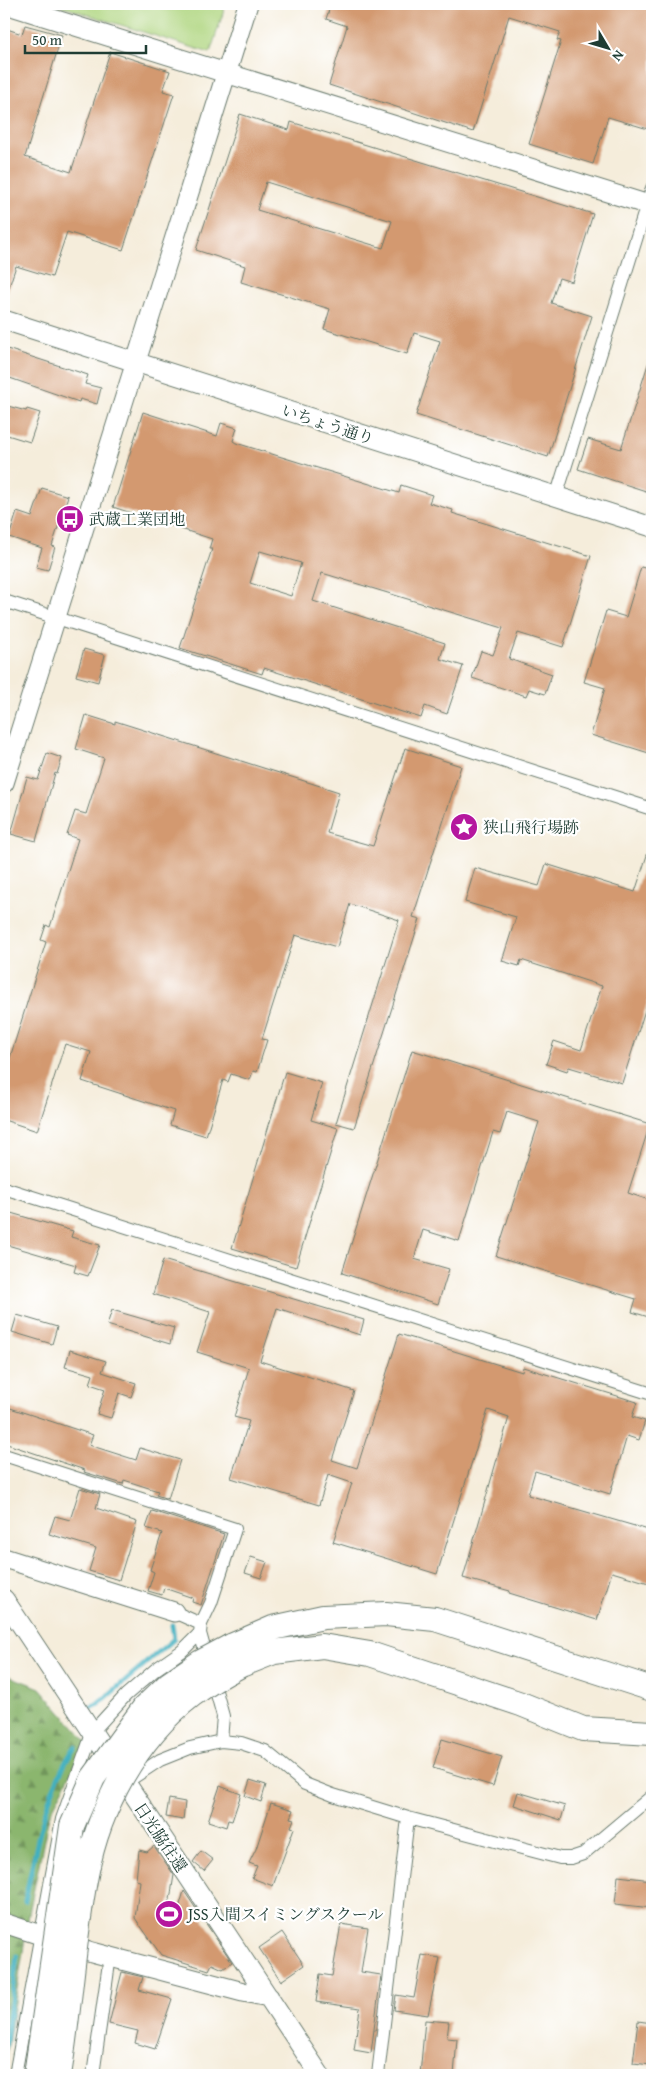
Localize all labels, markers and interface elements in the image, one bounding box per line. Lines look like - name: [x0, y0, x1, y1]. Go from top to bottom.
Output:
- scale bar: [25, 22, 146, 54]
- north arrow: [584, 22, 634, 72]
- text: 50 m: [32, 29, 63, 50]
- text: N: [607, 46, 629, 66]
- street label: いちょう通り: [279, 398, 377, 450]
- bus stop icon: 武蔵工業団地: [55, 504, 85, 534]
- place label: 武蔵工業団地: [89, 507, 185, 531]
- place icon: 狭山飛行場跡: [449, 812, 479, 842]
- place label: 狭山飛行場跡: [483, 815, 579, 839]
- street label: 日光脇往還: [129, 1797, 193, 1877]
- sports icon: JSS入間スイミングスクール: [154, 1899, 184, 1929]
- place label: JSS入間スイミングスクール: [186, 1902, 384, 1926]

